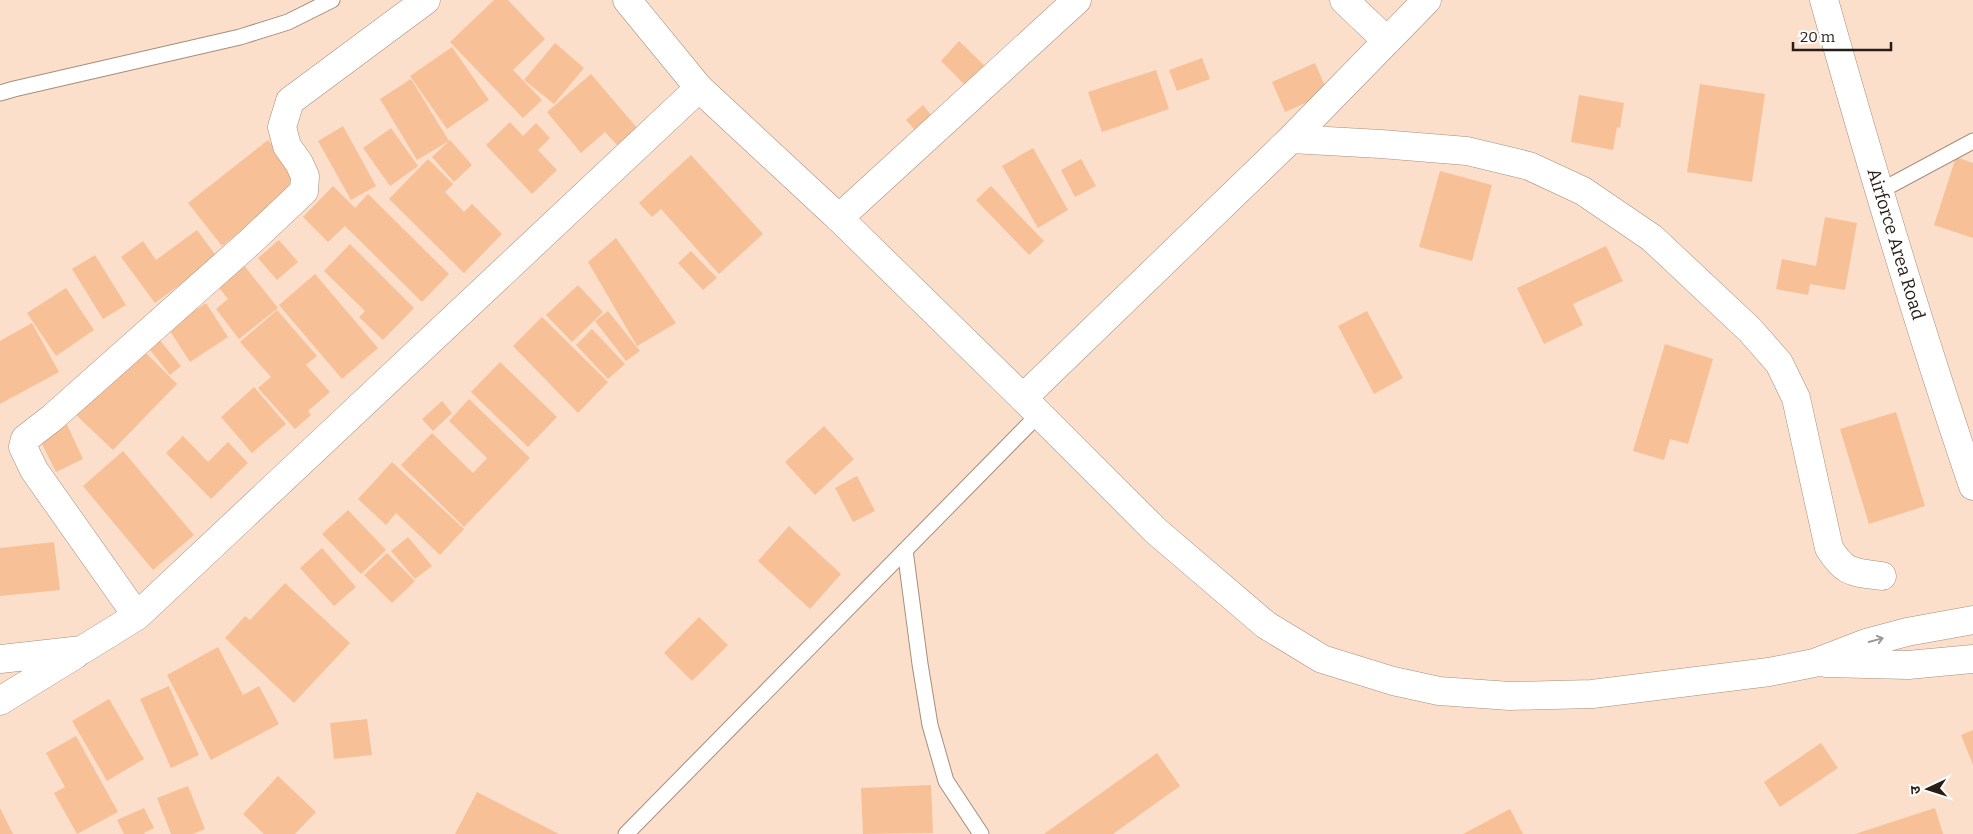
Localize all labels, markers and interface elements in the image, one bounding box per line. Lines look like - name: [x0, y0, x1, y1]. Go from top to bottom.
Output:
- scale bar: [1793, 20, 1890, 52]
- text: 20 m: [1800, 28, 1836, 46]
- street label: Airforce Area Road: [1862, 166, 1930, 323]
- one-way arrow: [1868, 635, 1884, 644]
- north arrow: [1903, 764, 1953, 814]
- text: उ: [1907, 784, 1924, 795]

